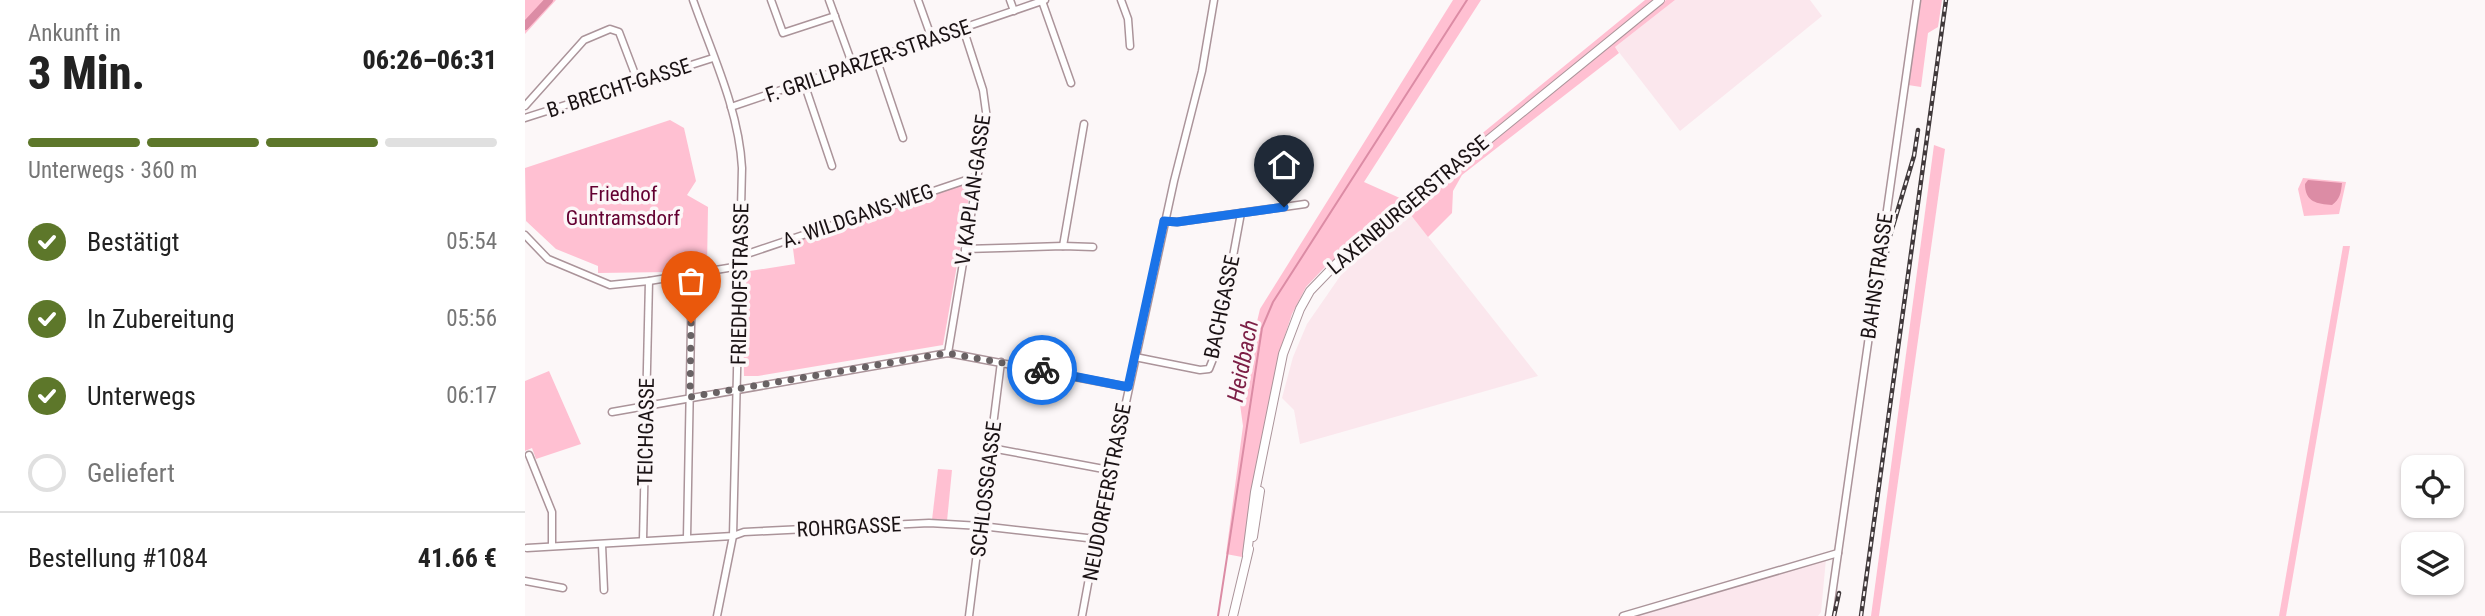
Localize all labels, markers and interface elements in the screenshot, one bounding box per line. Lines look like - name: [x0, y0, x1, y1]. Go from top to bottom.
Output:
- street label: F. GRILLPARZER-STRASSE: [762, 15, 974, 107]
- text: Ankunft in: [28, 20, 121, 47]
- text: 06:26–06:31: [363, 45, 497, 75]
- text: 3 Min.: [28, 46, 145, 100]
- street label: B. BRECHT-GASSE: [544, 53, 694, 123]
- street label: V. KAPLAN-GASSE: [951, 113, 995, 267]
- street label: LAXENBURGERSTRASSE: [1323, 131, 1493, 279]
- pin: [1254, 135, 1314, 207]
- icon: home: [1265, 146, 1303, 184]
- text: Unterwegs · 360 m: [28, 157, 197, 184]
- street label: A. WILDGANS-WEG: [779, 179, 937, 253]
- park label: Friedhof Guntramsdorf: [566, 182, 681, 230]
- street label: FRIEDHOFSTRASSE: [727, 203, 753, 365]
- street label: BAHNSTRASSE: [1856, 211, 1898, 341]
- icon: check: [28, 223, 66, 261]
- text: Bestätigt: [87, 227, 180, 257]
- text: 05:54: [446, 228, 497, 255]
- pin: [661, 251, 721, 323]
- street label: BACHGASSE: [1199, 253, 1245, 361]
- icon: bag: [672, 262, 710, 300]
- icon: check: [28, 300, 66, 338]
- text: In Zubereitung: [87, 304, 235, 334]
- text: 05:56: [446, 305, 497, 332]
- water label: Heidbach: [1222, 318, 1264, 404]
- courier: [1007, 335, 1077, 405]
- icon: bike: [1023, 351, 1061, 389]
- icon: check: [28, 377, 66, 415]
- street label: TEICHGASSE: [633, 378, 659, 486]
- text: Unterwegs: [87, 381, 196, 411]
- text: 06:17: [446, 382, 497, 409]
- street label: NEUDORFERSTRASSE: [1078, 401, 1136, 583]
- street label: SCHLOSSGASSE: [966, 420, 1006, 558]
- map controls: [2401, 455, 2464, 595]
- button: locate: [2401, 455, 2464, 518]
- text: Geliefert: [87, 458, 175, 488]
- street label: ROHRGASSE: [796, 512, 902, 542]
- button: layers: [2401, 532, 2464, 595]
- text: Bestellung #1084: [28, 543, 208, 573]
- text: 41.66 €: [418, 543, 497, 573]

